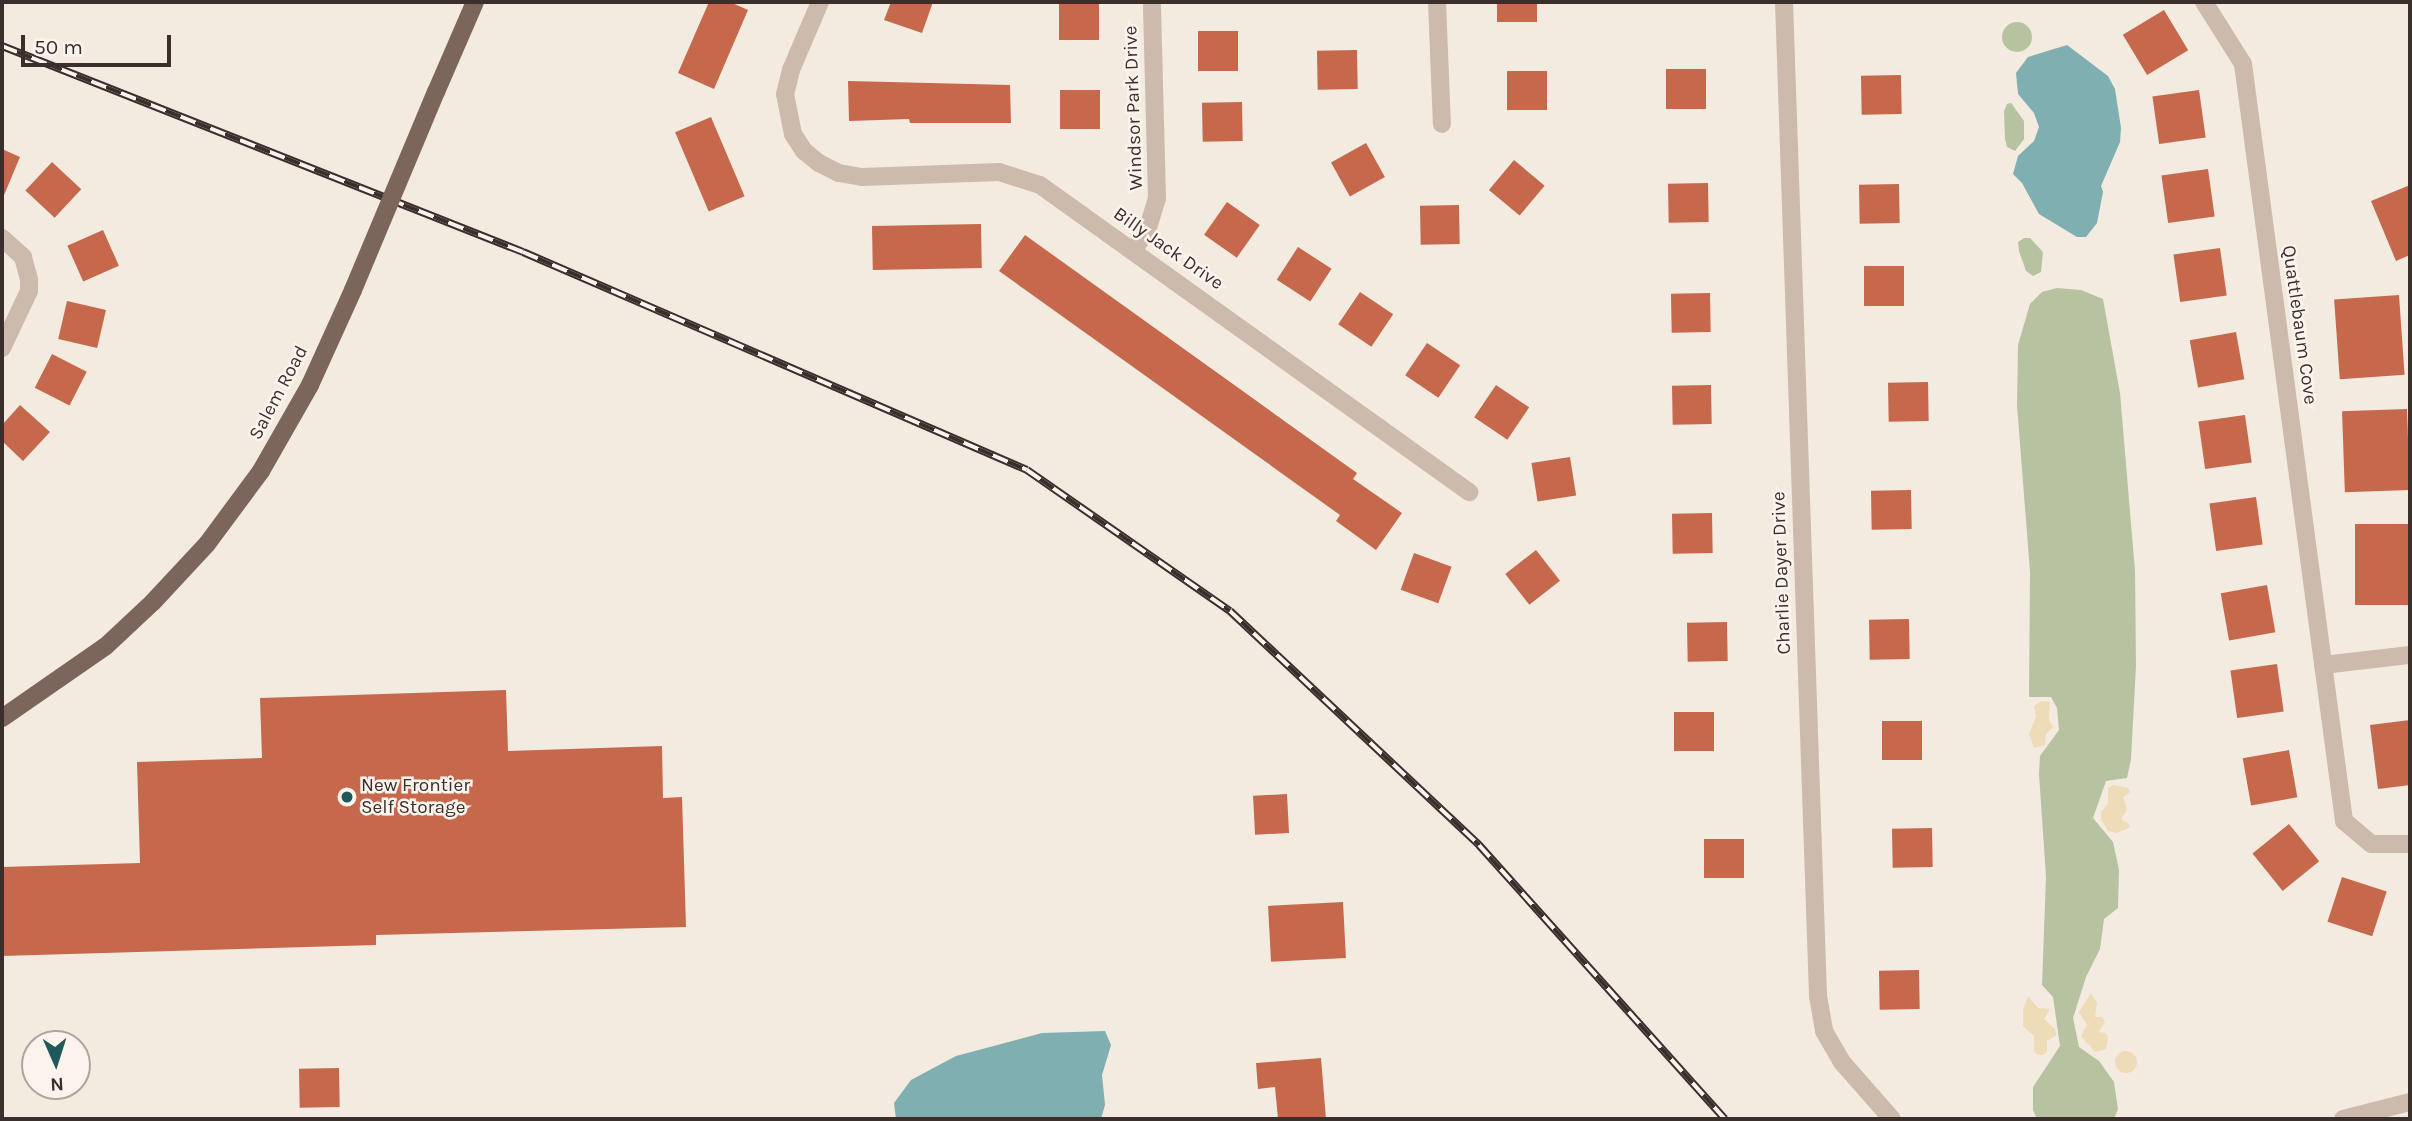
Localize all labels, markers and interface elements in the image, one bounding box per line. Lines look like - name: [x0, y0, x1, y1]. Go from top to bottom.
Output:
- scale bar: [24, 21, 175, 65]
- street label: Windsor Park Drive: [1120, 25, 1148, 191]
- text: 50 m: [34, 35, 83, 59]
- street label: Billy Jack Drive: [1109, 203, 1227, 295]
- street label: Quattlebaum Cove: [2277, 244, 2321, 406]
- street label: Salem Road: [245, 342, 313, 444]
- street label: Charlie Dayer Drive: [1768, 491, 1796, 655]
- place label: New Frontier Self Storage: [361, 775, 470, 819]
- marker: New Frontier Self Storage: [339, 789, 355, 805]
- north arrow: [21, 1030, 91, 1100]
- text: N: [50, 1073, 64, 1095]

